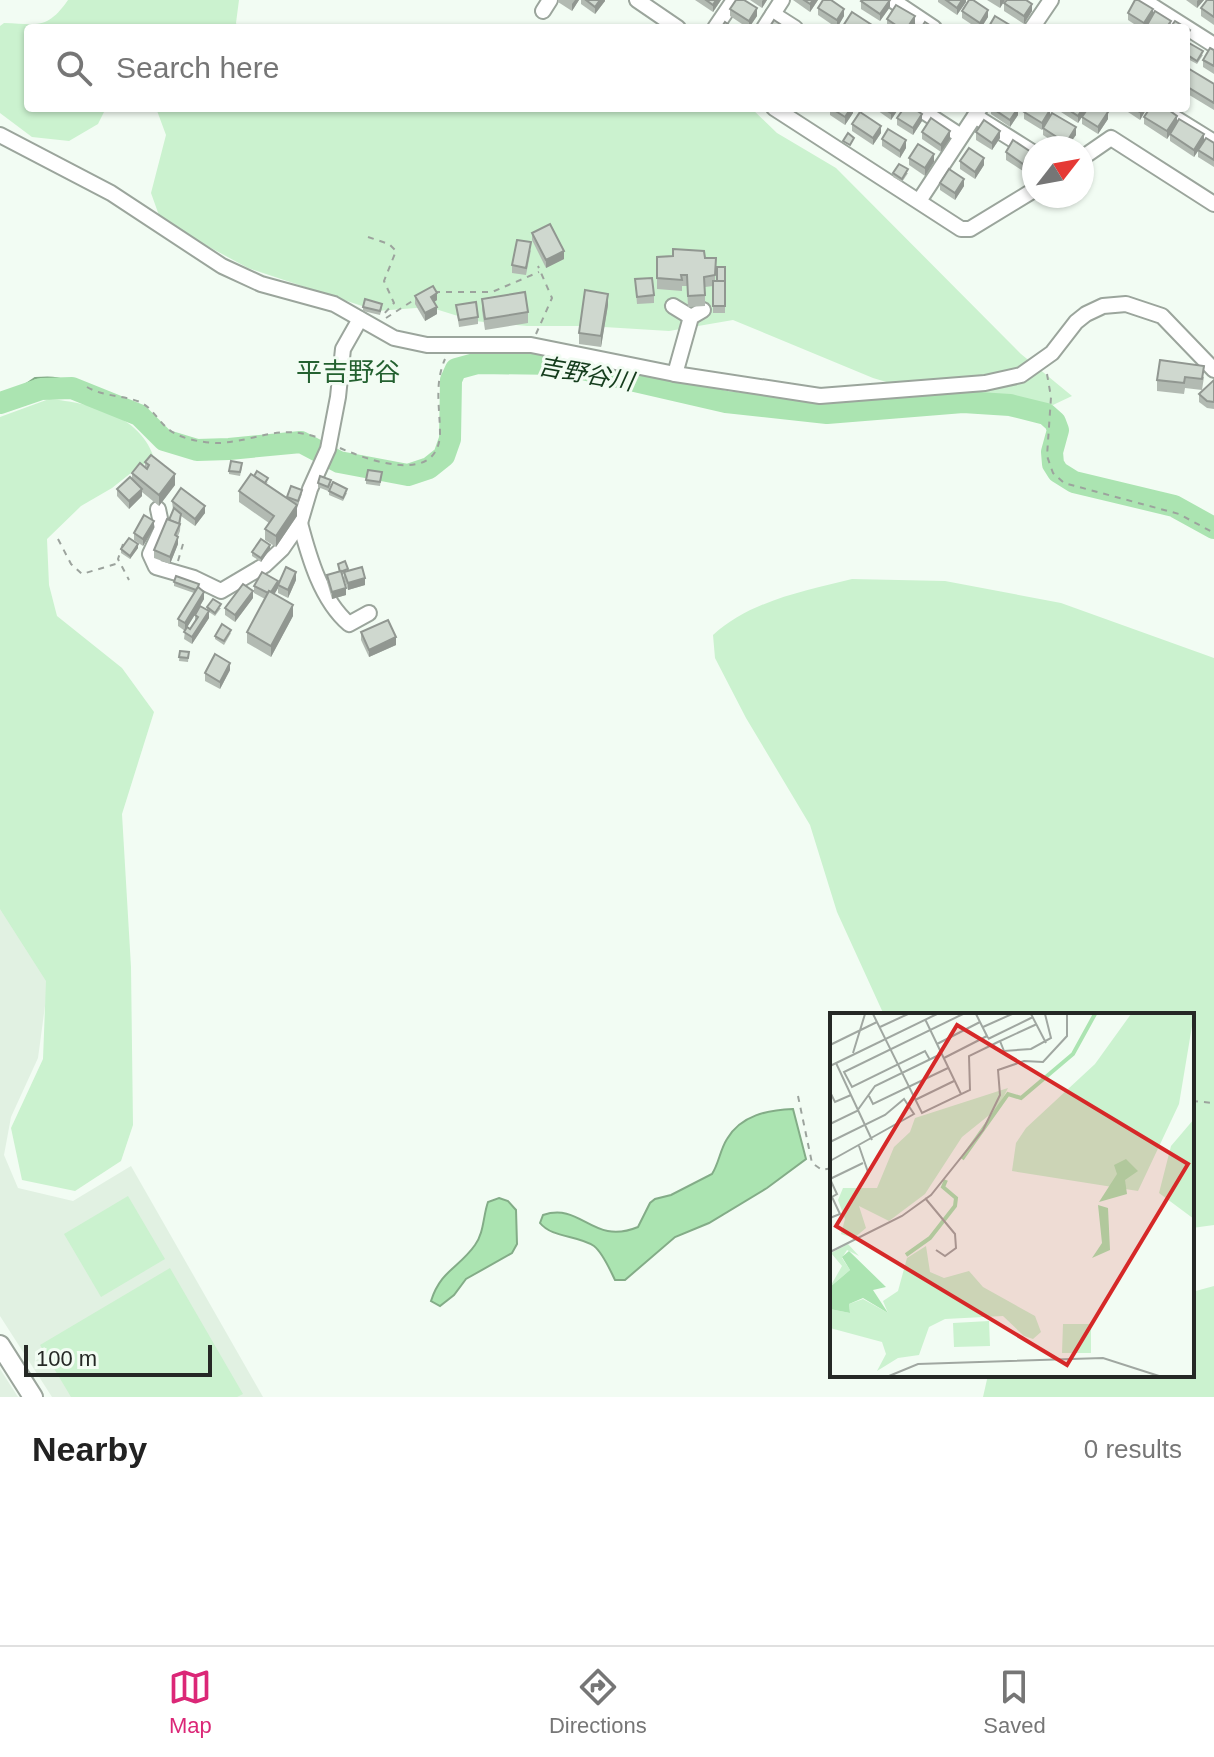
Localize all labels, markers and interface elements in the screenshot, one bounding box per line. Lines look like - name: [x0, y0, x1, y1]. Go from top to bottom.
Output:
- search box: [24, 24, 1190, 112]
- icon: search: [52, 46, 96, 90]
- text: Search here: [116, 51, 279, 84]
- north arrow: [1022, 136, 1094, 208]
- water label: 吉野谷川: [536, 352, 639, 396]
- district label: 平吉野谷: [296, 357, 400, 387]
- inset map: [830, 1013, 1194, 1377]
- scale bar: [24, 1341, 212, 1377]
- text: 100 m: [36, 1346, 97, 1371]
- text: Nearby: [32, 1430, 147, 1468]
- text: 0 results: [1084, 1434, 1182, 1464]
- tab: Map: [168, 1665, 212, 1739]
- tab: Directions: [549, 1665, 647, 1739]
- tab: Saved: [983, 1665, 1046, 1739]

